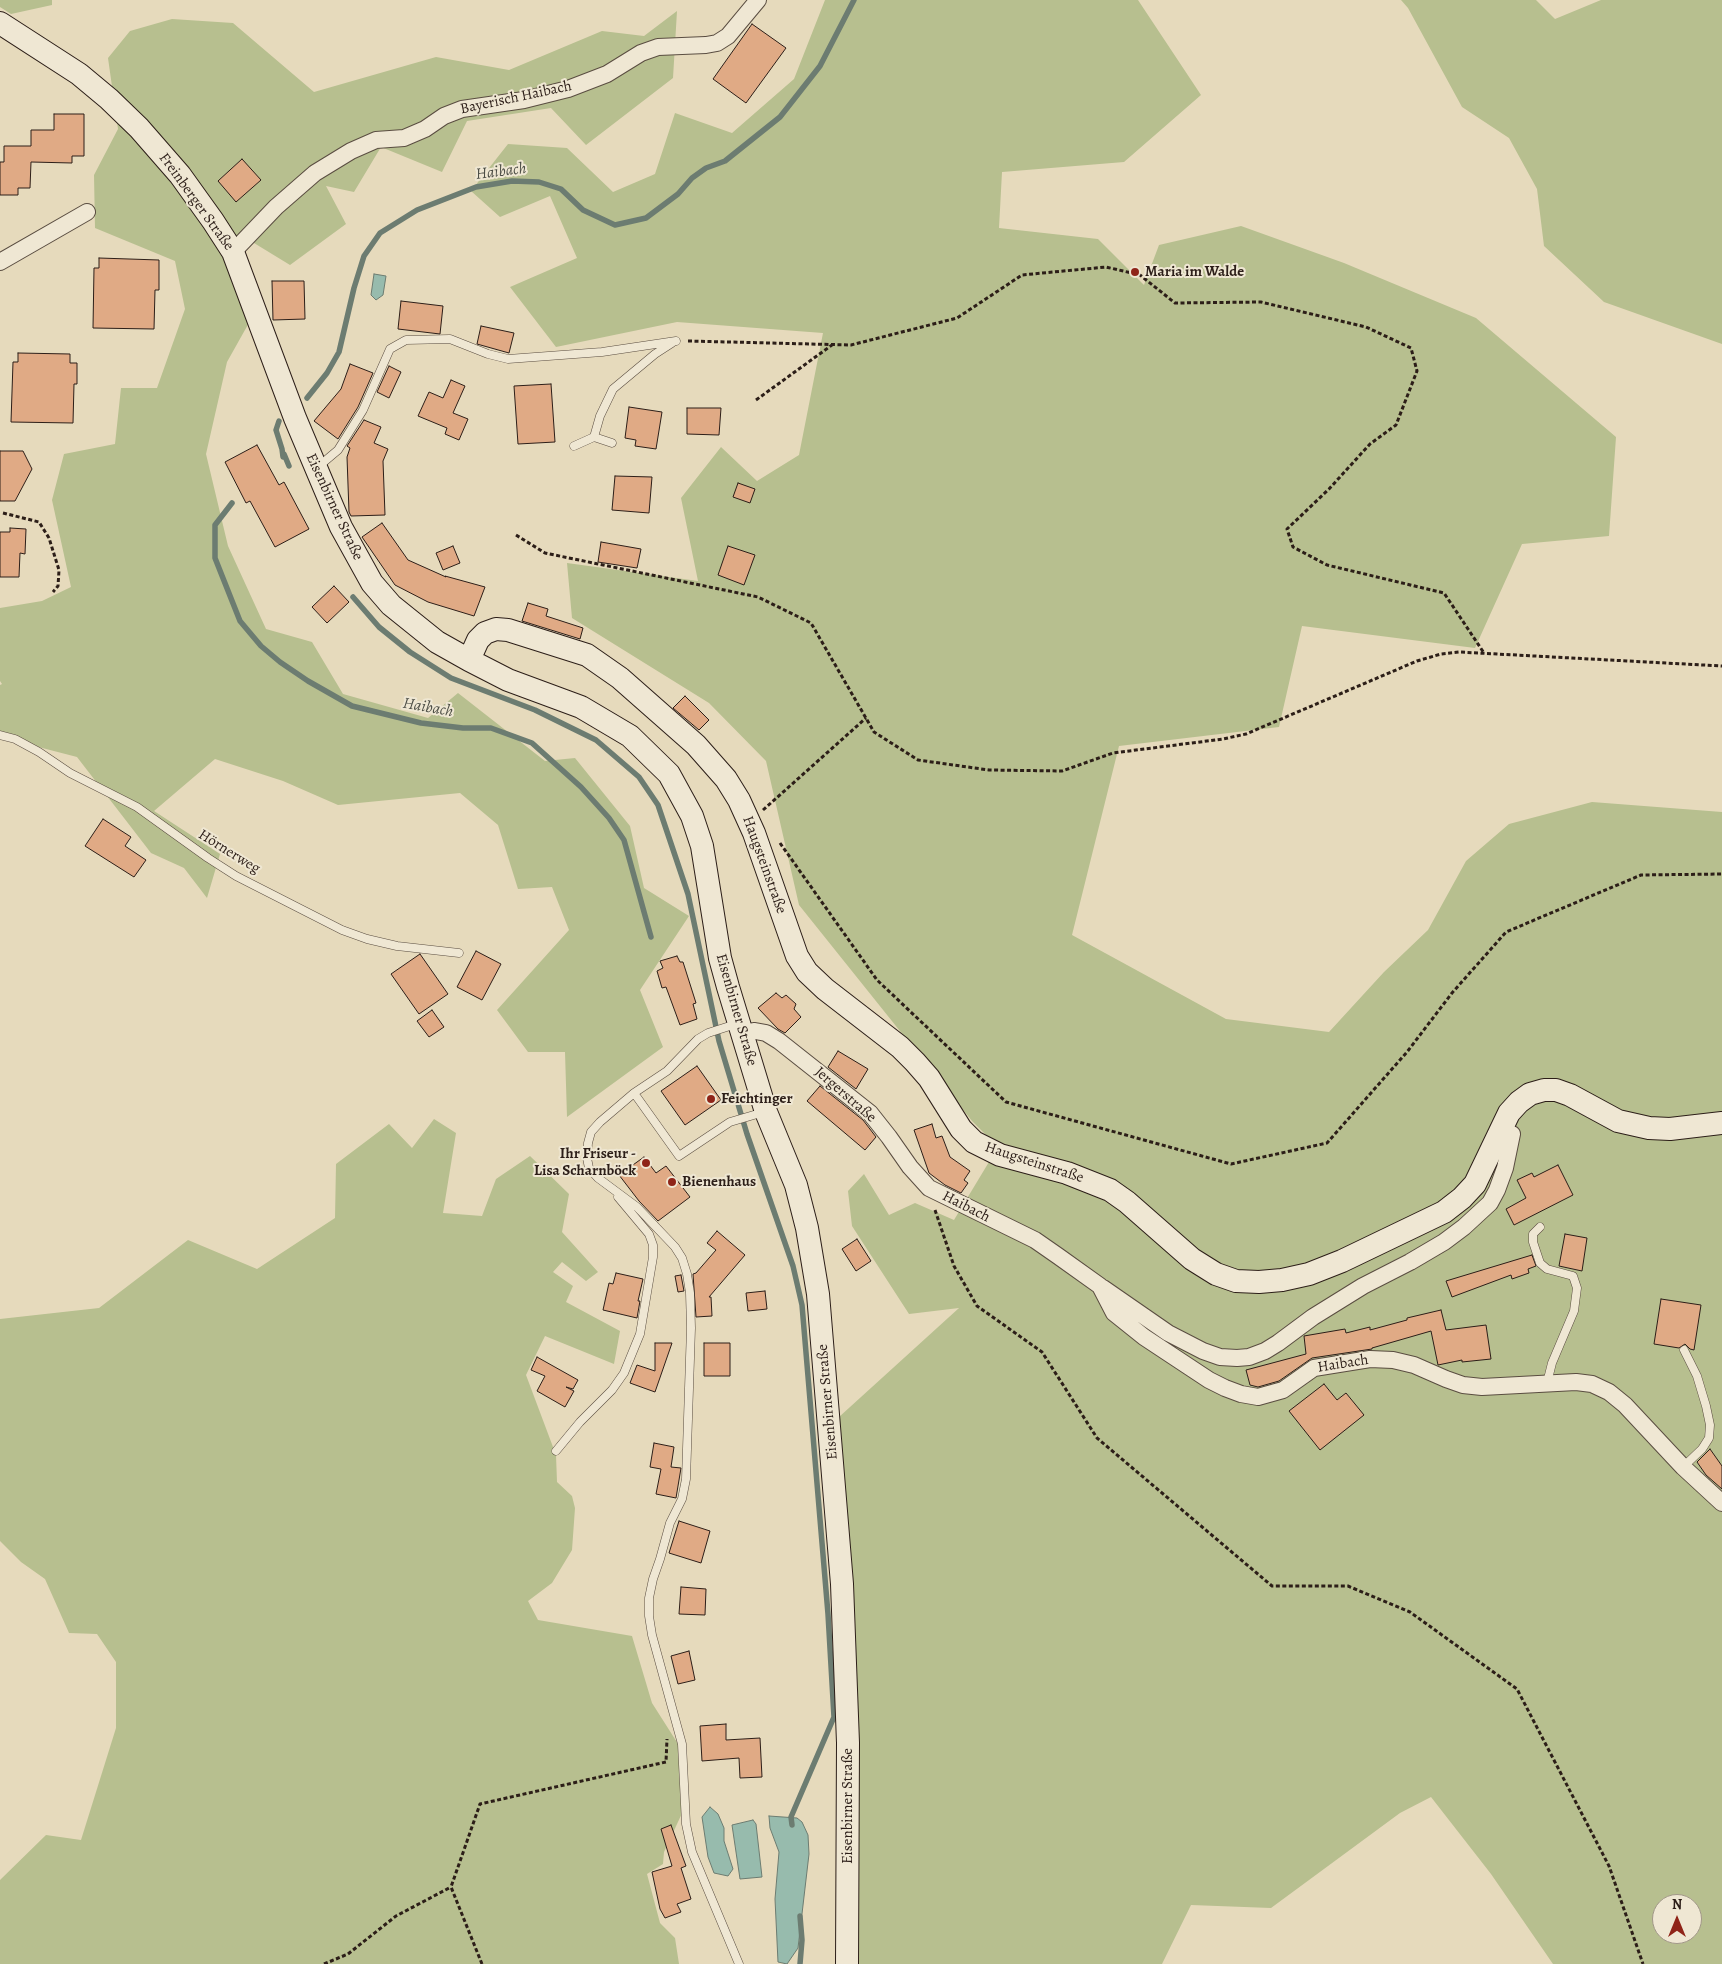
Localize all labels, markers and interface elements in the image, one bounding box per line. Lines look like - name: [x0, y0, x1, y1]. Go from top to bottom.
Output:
- street label: Bayerisch Haibach: [459, 77, 573, 119]
- street label: Freinberger Straße: [155, 150, 237, 254]
- water label: Haibach: [475, 159, 527, 185]
- place label: Maria im Walde: [1145, 263, 1244, 281]
- marker: Maria im Walde: [1129, 266, 1141, 278]
- street label: Eisenbirner Straße: [301, 451, 367, 563]
- water label: Haibach: [401, 694, 455, 722]
- street label: Haugsteinstraße: [738, 814, 790, 916]
- street label: Hörnerweg: [195, 826, 263, 878]
- street label: Eisenbirner Straße: [711, 952, 761, 1068]
- street label: Jergerstraße: [810, 1063, 880, 1127]
- place label: Feichtinger: [721, 1090, 793, 1108]
- marker: Feichtinger: [705, 1093, 717, 1105]
- street label: Haugsteinstraße: [982, 1139, 1086, 1187]
- place label: Ihr Friseur - Lisa Scharnböck: [534, 1145, 636, 1180]
- marker: Ihr Friseur - Lisa Scharnböck: [640, 1157, 652, 1169]
- place label: Bienenhaus: [682, 1173, 756, 1191]
- marker: Bienenhaus: [666, 1176, 678, 1188]
- street label: Haibach: [939, 1187, 993, 1227]
- street label: Eisenbirner Straße: [814, 1343, 842, 1461]
- street label: Haibach: [1316, 1351, 1370, 1377]
- street label: Eisenbirner Straße: [839, 1748, 857, 1864]
- north arrow: [1652, 1894, 1702, 1944]
- text: N: [1672, 1895, 1682, 1914]

